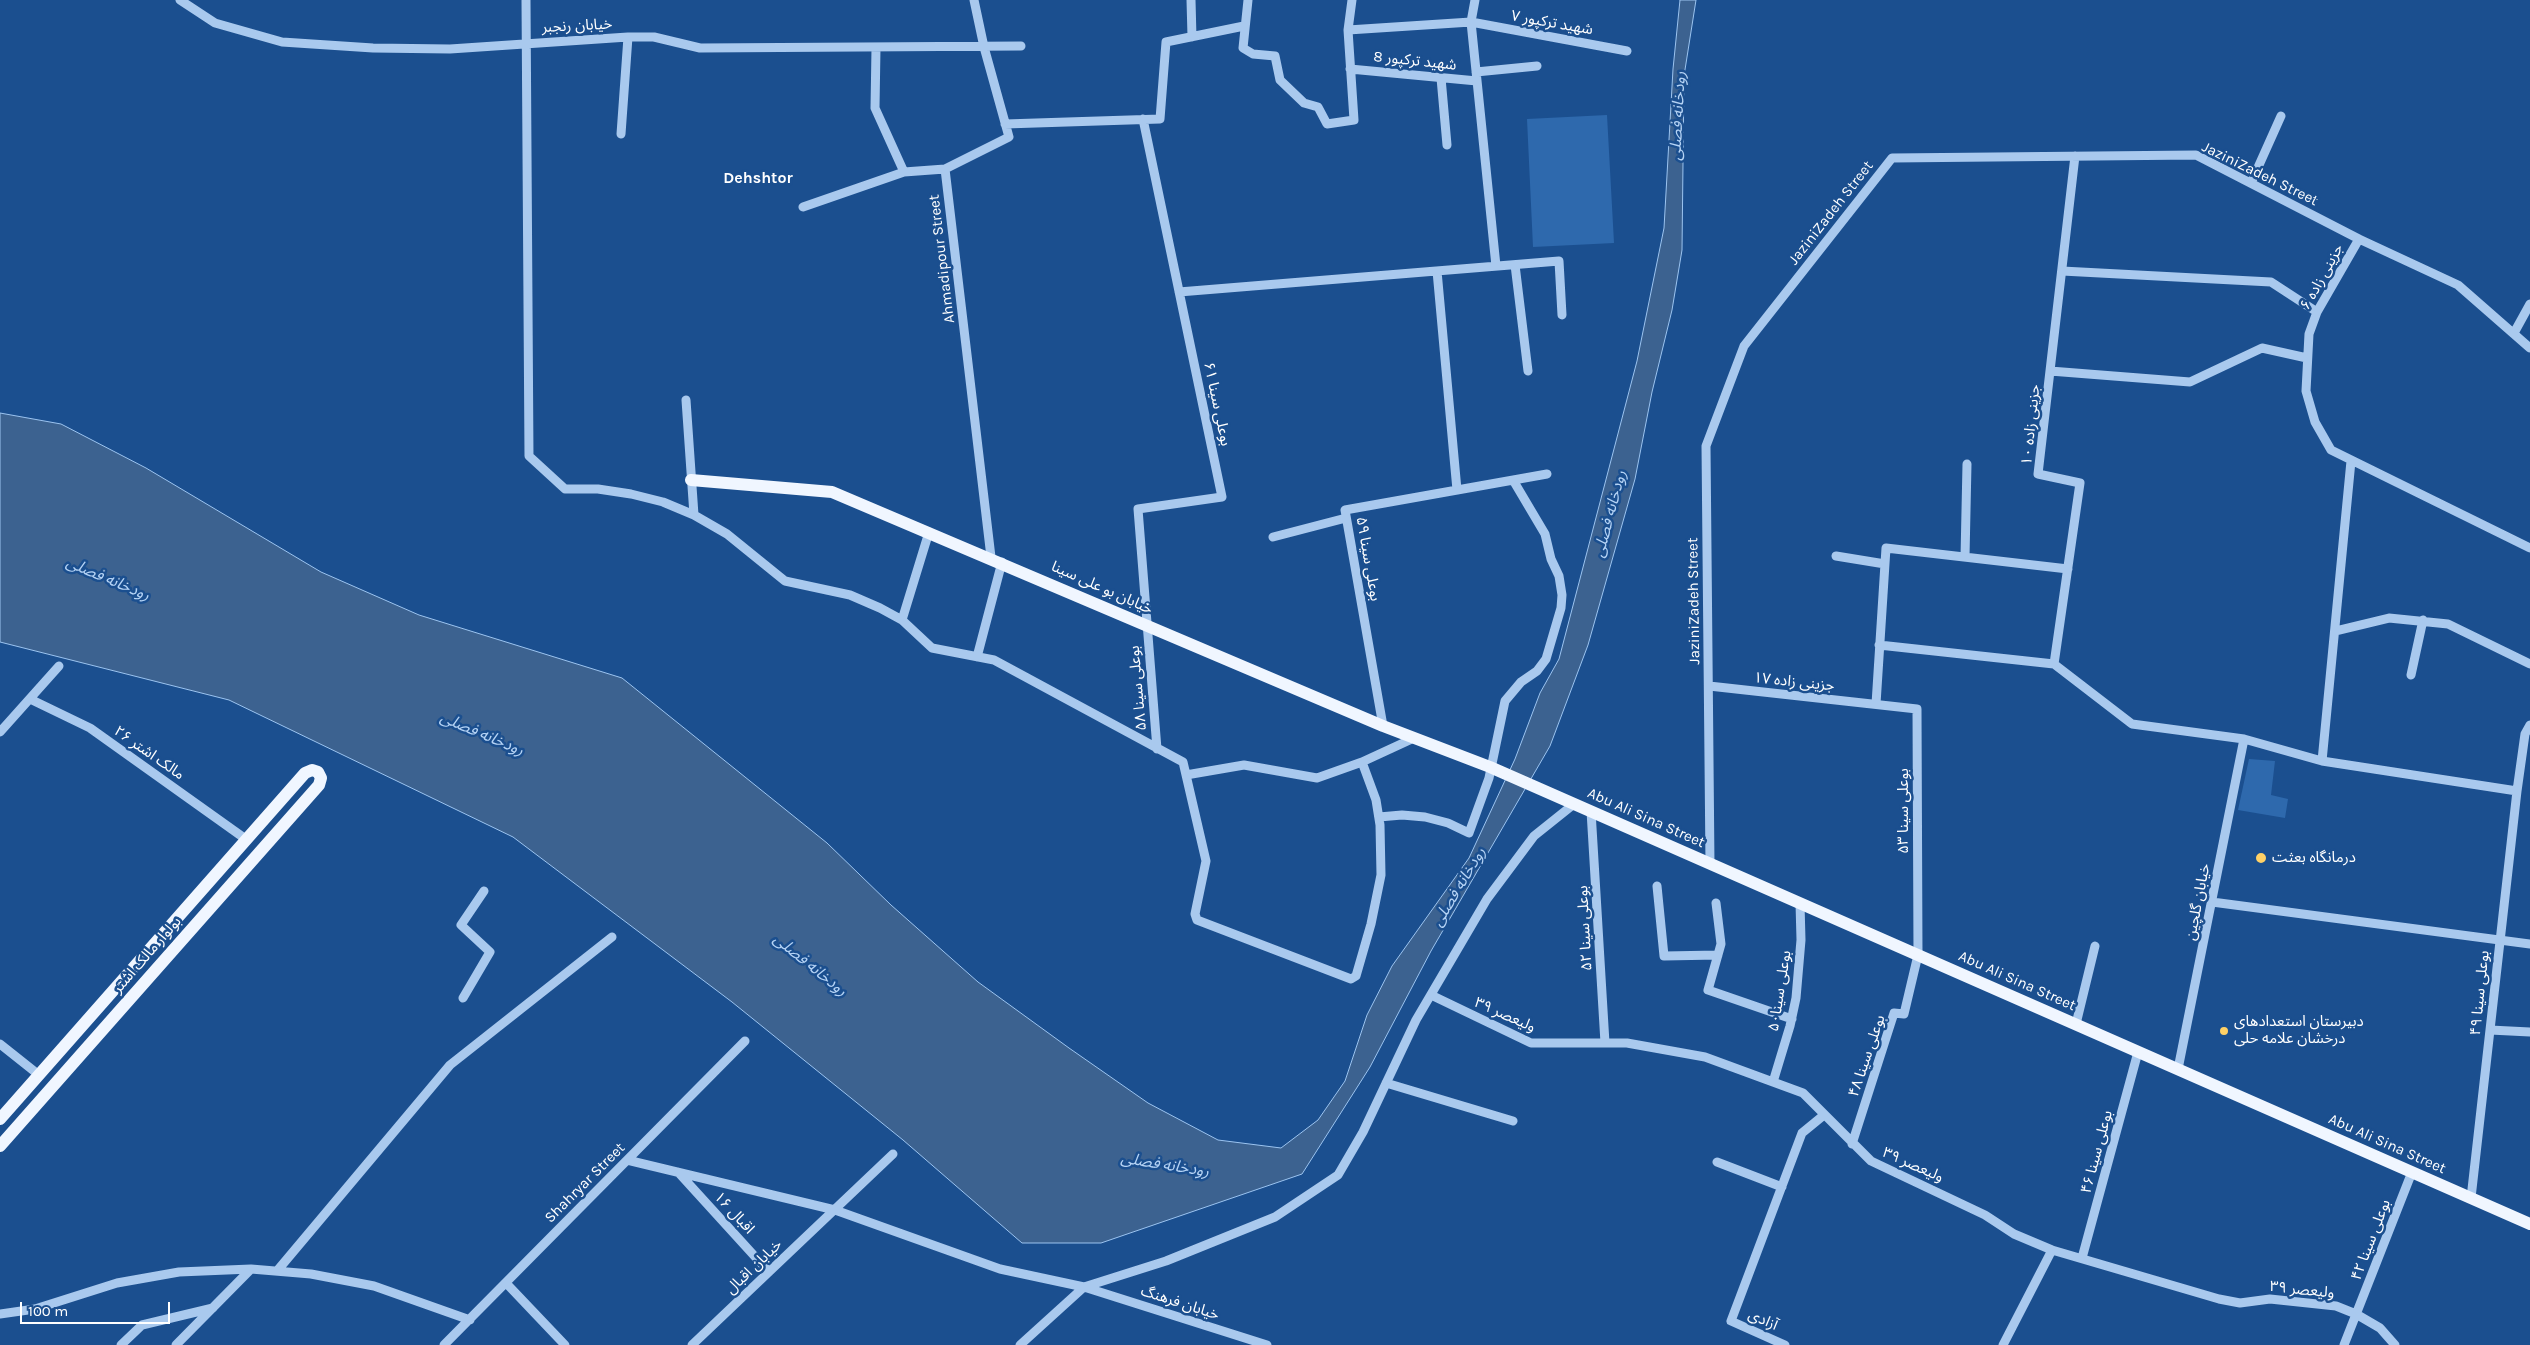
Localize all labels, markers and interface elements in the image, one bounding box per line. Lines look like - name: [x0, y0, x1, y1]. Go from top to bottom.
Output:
- street label: شهید ترکپور ۷: [1510, 7, 1594, 39]
- street label: خیابان رنجبر: [541, 15, 613, 37]
- street label: شهید ترکپور 8: [1373, 48, 1457, 74]
- water label: رودخانه فصلی: [1666, 71, 1690, 161]
- street label: JaziniZadeh Street: [2199, 138, 2321, 210]
- street label: JaziniZadeh Street: [1785, 157, 1877, 269]
- district label: Dehshtor: [723, 168, 793, 188]
- street label: Ahmadipour Street: [925, 194, 959, 324]
- street label: جزینی زاده ۶: [2297, 241, 2347, 313]
- street label: بوعلی سینا ۶۱: [1199, 360, 1235, 448]
- street label: جزینی زاده ۱۰: [2018, 384, 2044, 466]
- water label: رودخانه فصلی: [1589, 468, 1631, 560]
- street label: بوعلی سینا ۵۹: [1352, 515, 1384, 603]
- street label: JaziniZadeh Street: [1684, 537, 1704, 665]
- water label: رودخانه فصلی: [63, 553, 153, 605]
- street label: خیابان بو علی سینا: [1048, 558, 1156, 618]
- street label: بوعلی سینا ۵۸: [1125, 645, 1151, 731]
- street label: جزینی زاده ۱۷: [1753, 669, 1835, 695]
- water label: رودخانه فصلی: [437, 708, 527, 760]
- street label: مالک اشتر ۲۶: [110, 722, 188, 784]
- street label: بوعلی سینا ۵۳: [1895, 768, 1913, 854]
- street label: Abu Ali Sina Street: [1585, 784, 1707, 852]
- water label: رودخانه فصلی: [1428, 844, 1490, 930]
- place label: درمانگاه بعثت: [2272, 849, 2356, 867]
- marker: درمانگاه بعثت: [2254, 851, 2268, 865]
- street label: خیابان گلچین: [2182, 862, 2214, 942]
- street label: بوعلی سینا ۵۲: [1574, 885, 1596, 971]
- street label: بولوار مالک اشتر: [109, 913, 185, 997]
- water label: رودخانه فصلی: [769, 929, 851, 1001]
- street label: Abu Ali Sina Street: [1956, 947, 2078, 1015]
- street label: بوعلی سینا۵۰: [1765, 949, 1795, 1033]
- street label: بوعلی سینا ۴۹: [2467, 950, 2493, 1036]
- street label: ولیعصر ۳۹: [1472, 994, 1538, 1036]
- street label: بوعلی سینا ۴۸: [1845, 1013, 1889, 1099]
- place label: دبیرستان استعدادهای درخشان علامه حلی: [2234, 1013, 2364, 1048]
- marker: دبیرستان استعدادهای درخشان علامه حلی: [2218, 1025, 2230, 1037]
- street label: بوعلی سینا ۴۶: [2077, 1108, 2117, 1196]
- street label: Abu Ali Sina Street: [2326, 1110, 2448, 1178]
- street label: Shahryar Street: [541, 1139, 629, 1227]
- street label: ولیعصر ۳۹: [1880, 1144, 1946, 1186]
- water label: رودخانه فصلی: [1119, 1149, 1211, 1181]
- street label: اقبال ۱۶: [710, 1188, 758, 1238]
- street label: بوعلی سینا ۴۲: [2347, 1197, 2395, 1283]
- street label: خیابان اقبال: [722, 1236, 786, 1298]
- street label: ولیعصر ۳۹: [2269, 1278, 2335, 1302]
- street label: خیابان فرهنگ: [1138, 1282, 1222, 1324]
- scale bar: [22, 1292, 172, 1324]
- text: 100 m: [28, 1302, 68, 1320]
- street label: آزادی: [1745, 1306, 1781, 1334]

